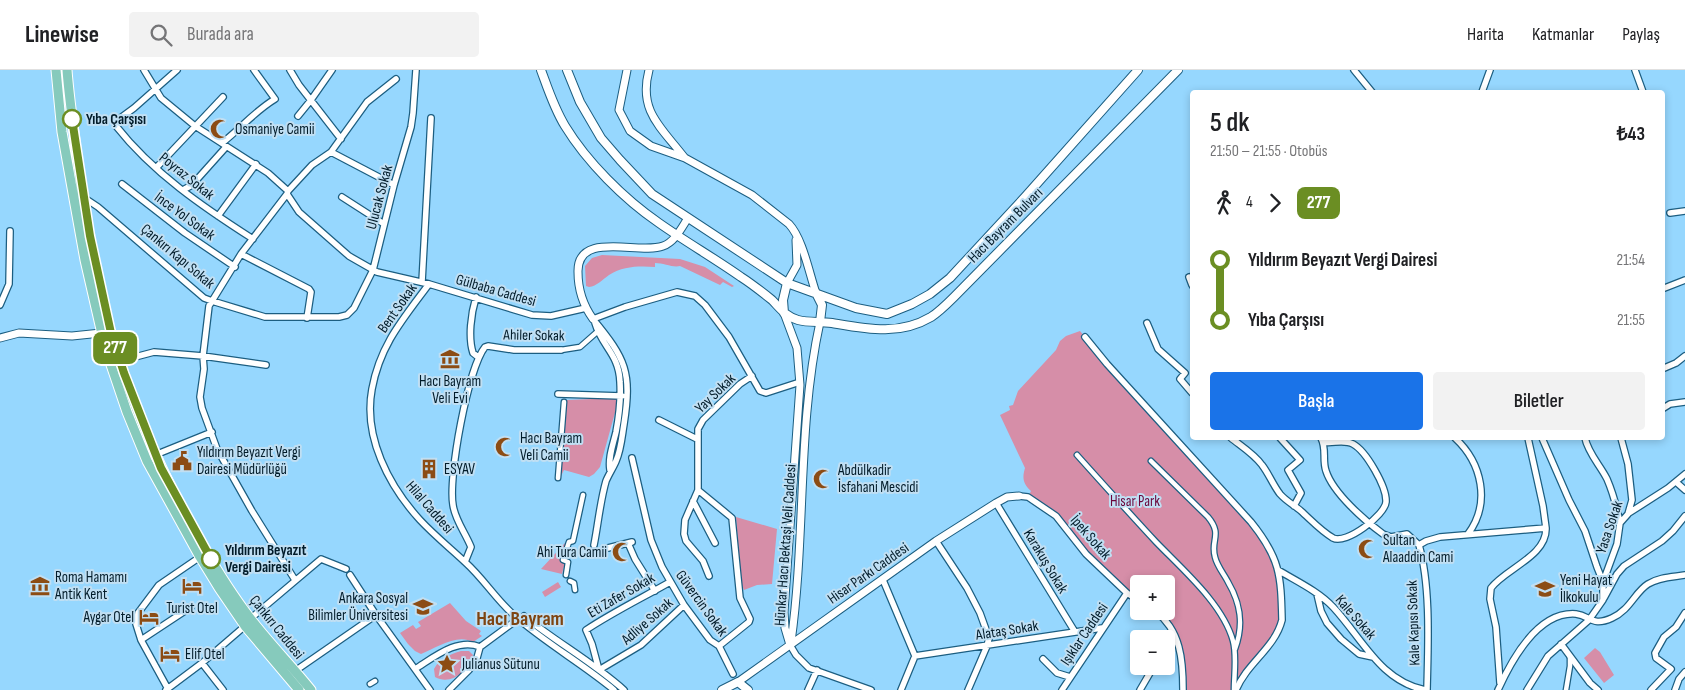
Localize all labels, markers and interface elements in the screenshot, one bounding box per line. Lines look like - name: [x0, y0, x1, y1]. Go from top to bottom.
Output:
- search box: [129, 12, 479, 57]
- text: Linewise: [25, 20, 99, 49]
- icon: search: [147, 21, 175, 49]
- text: Burada ara: [187, 23, 254, 46]
- text: Harita: [1467, 24, 1504, 45]
- text: Katmanlar: [1532, 24, 1594, 45]
- text: Paylaş: [1622, 24, 1660, 45]
- text: 5 dk: [1210, 106, 1250, 139]
- marker: Yıba Çarşısı: [62, 109, 82, 129]
- place label: Yıba Çarşısı: [86, 110, 146, 129]
- mosque icon: Osmaniye Camii: [209, 118, 231, 140]
- place label: Osmaniye Camii: [235, 120, 315, 139]
- text: ₺43: [1617, 123, 1645, 146]
- text: 21:50 – 21:55 · Otobüs: [1210, 142, 1328, 161]
- street label: Poyraz Sokak: [155, 148, 218, 205]
- street label: Ulucak Sokak: [362, 163, 397, 231]
- street label: Hacı Bayram Bulvarı: [964, 184, 1047, 267]
- street label: İnce Yol Sokak: [151, 188, 219, 245]
- icon: walk: [1210, 189, 1238, 217]
- icon: forward: [1261, 189, 1289, 217]
- text: 277: [1307, 192, 1330, 213]
- text: 4: [1246, 193, 1253, 212]
- street label: Çankırı Kapı Sokak: [137, 220, 219, 293]
- text: Yıldırım Beyazıt Vergi Dairesi: [1248, 249, 1437, 272]
- text: 21:54: [1617, 251, 1645, 270]
- street label: Gülbaba Caddesi: [454, 270, 538, 311]
- street label: Bent Sokak: [374, 280, 421, 337]
- text: Yıba Çarşısı: [1248, 309, 1324, 332]
- text: 21:55: [1617, 311, 1645, 330]
- street label: Ahiler Sokak: [502, 325, 565, 346]
- line badge: 277: [86, 332, 144, 364]
- text: 277: [103, 337, 127, 358]
- museum icon: Hacı Bayram Veli Evi: [439, 348, 461, 370]
- street label: Yay Sokak: [691, 369, 740, 417]
- place label: Hacı Bayram Veli Evi: [419, 372, 481, 408]
- button: Başla: [1210, 372, 1423, 430]
- button: Biletler: [1433, 372, 1645, 430]
- place label: Hacı Bayram Veli Camii: [520, 429, 582, 465]
- mosque icon: Hacı Bayram Veli Camii: [494, 436, 516, 458]
- place label: Yıldırım Beyazıt Vergi Dairesi Müdürlüğü: [197, 443, 301, 479]
- public building icon: Yıldırım Beyazıt Vergi Dairesi Müdürlüğü: [171, 450, 193, 472]
- building icon: ESYAV: [418, 458, 440, 480]
- place label: ESYAV: [444, 460, 475, 479]
- place label: Abdülkadir İsfahani Mescidi: [837, 461, 919, 497]
- street label: Hünkar Hacı Bektaşi Veli Caddesi: [770, 463, 801, 627]
- mosque icon: Abdülkadir İsfahani Mescidi: [812, 468, 834, 490]
- street label: Hilal Caddesi: [402, 477, 458, 538]
- park label: Hisar Park: [1110, 492, 1160, 511]
- street label: Yasa Sokak: [1592, 498, 1627, 556]
- street label: İpek Sokak: [1066, 511, 1115, 564]
- street label: Karakuş Sokak: [1019, 526, 1072, 597]
- place label: Sultan Alaaddin Cami: [1382, 531, 1453, 567]
- street label: Hisar Parkı Caddesi: [824, 538, 913, 608]
- mosque icon: Sultan Alaaddin Cami: [1357, 538, 1379, 560]
- place label: Yıldırım Beyazıt Vergi Dairesi: [225, 541, 306, 577]
- mosque icon: Ahi Tura Camii: [611, 541, 633, 563]
- place label: Ahi Tura Camii: [536, 543, 607, 562]
- marker: Yıldırım Beyazıt Vergi Dairesi: [201, 549, 221, 569]
- street label: Güvercin Sokak: [671, 567, 732, 640]
- place label: Roma Hamamı Antik Kent: [54, 568, 127, 604]
- street label: Eti Zafer Sokak: [584, 568, 658, 622]
- place label: Yeni Hayat İlkokulu: [1560, 571, 1613, 607]
- museum icon: Roma Hamamı Antik Kent: [29, 575, 51, 597]
- hotel icon: Turist Otel: [181, 575, 203, 597]
- map controls: [1130, 575, 1175, 675]
- button: +: [1130, 575, 1175, 620]
- school or university icon: Yeni Hayat İlkokulu: [1534, 578, 1556, 600]
- street label: Kale Kapısı Sokak: [1403, 580, 1424, 666]
- place label: Ankara Sosyal Bilimler Üniversitesi: [308, 589, 408, 625]
- street label: Kale Sokak: [1331, 591, 1381, 644]
- street label: Çankırı Caddesi: [245, 592, 308, 663]
- street label: Adliye Sokak: [617, 594, 677, 650]
- school or university icon: Ankara Sosyal Bilimler Üniversitesi: [412, 596, 434, 618]
- place label: Turist Otel: [166, 599, 218, 618]
- street label: Işıklar Caddesi: [1056, 599, 1112, 669]
- hotel icon: Aygar Otel: [138, 606, 160, 628]
- district label: Hacı Bayram: [476, 607, 564, 631]
- place label: Aygar Otel: [82, 608, 134, 627]
- street label: Alataş Sokak: [973, 616, 1040, 645]
- button: −: [1130, 630, 1175, 675]
- hotel icon: Elif Otel: [159, 643, 181, 665]
- place label: Elif Otel: [185, 645, 224, 664]
- place icon: Julianus Sütunu: [436, 653, 458, 675]
- place label: Julianus Sütunu: [461, 655, 540, 674]

